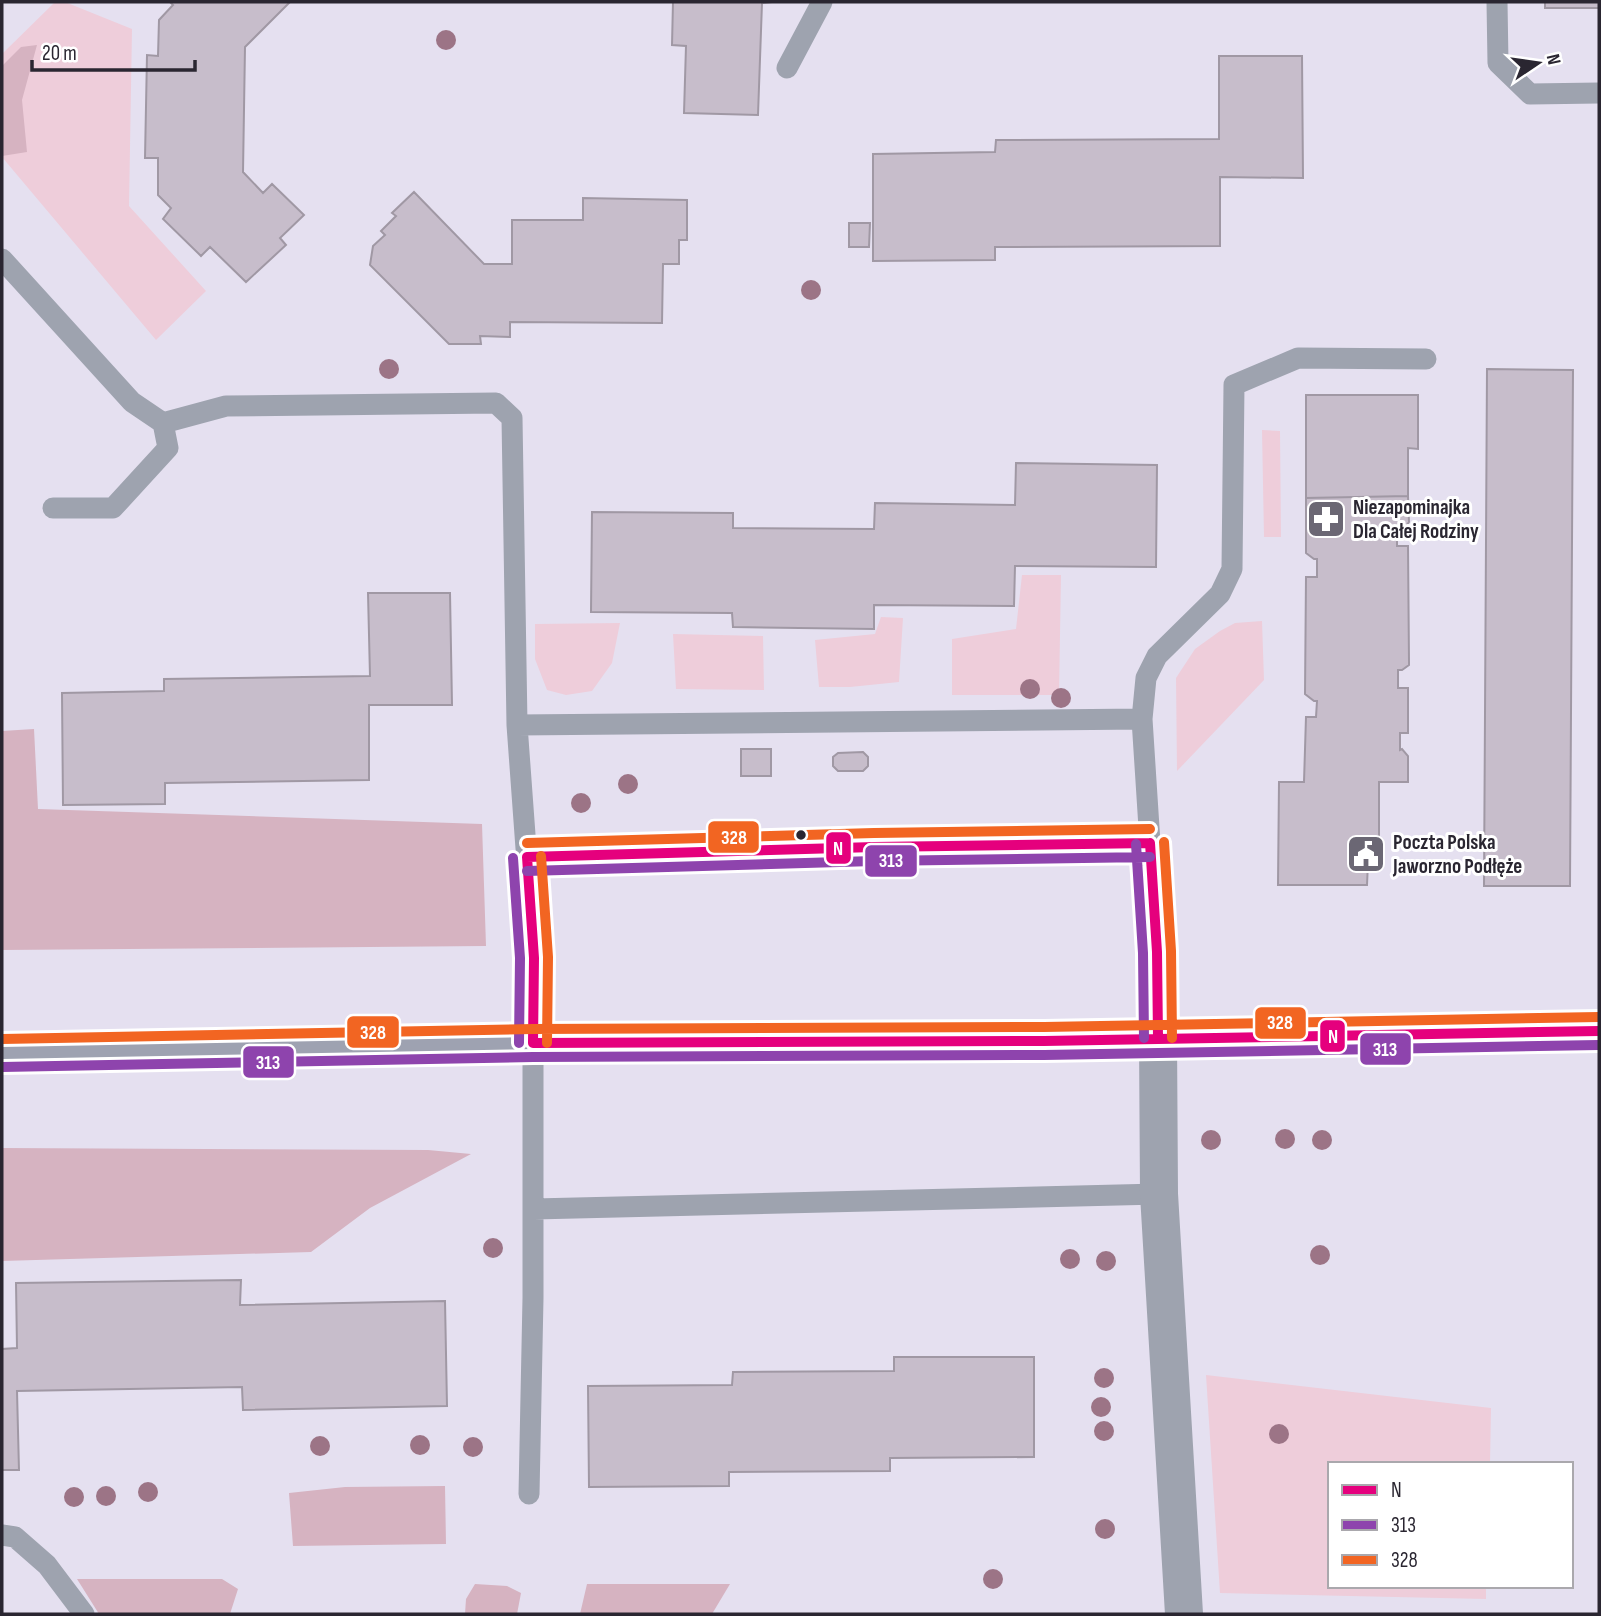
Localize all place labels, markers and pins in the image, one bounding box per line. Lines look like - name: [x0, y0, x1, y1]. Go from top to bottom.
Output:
- place label: Niezapominajka Dla Całej Rodziny: [1353, 495, 1479, 544]
- pharmacy icon: Niezapominajka Dla Całej Rodziny: [1305, 498, 1347, 540]
- unlabelled marker: [794, 828, 808, 842]
- place label: Poczta Polska Jaworzno Podłęże: [1392, 830, 1522, 879]
- public building icon: Poczta Polska Jaworzno Podłęże: [1345, 833, 1387, 875]

